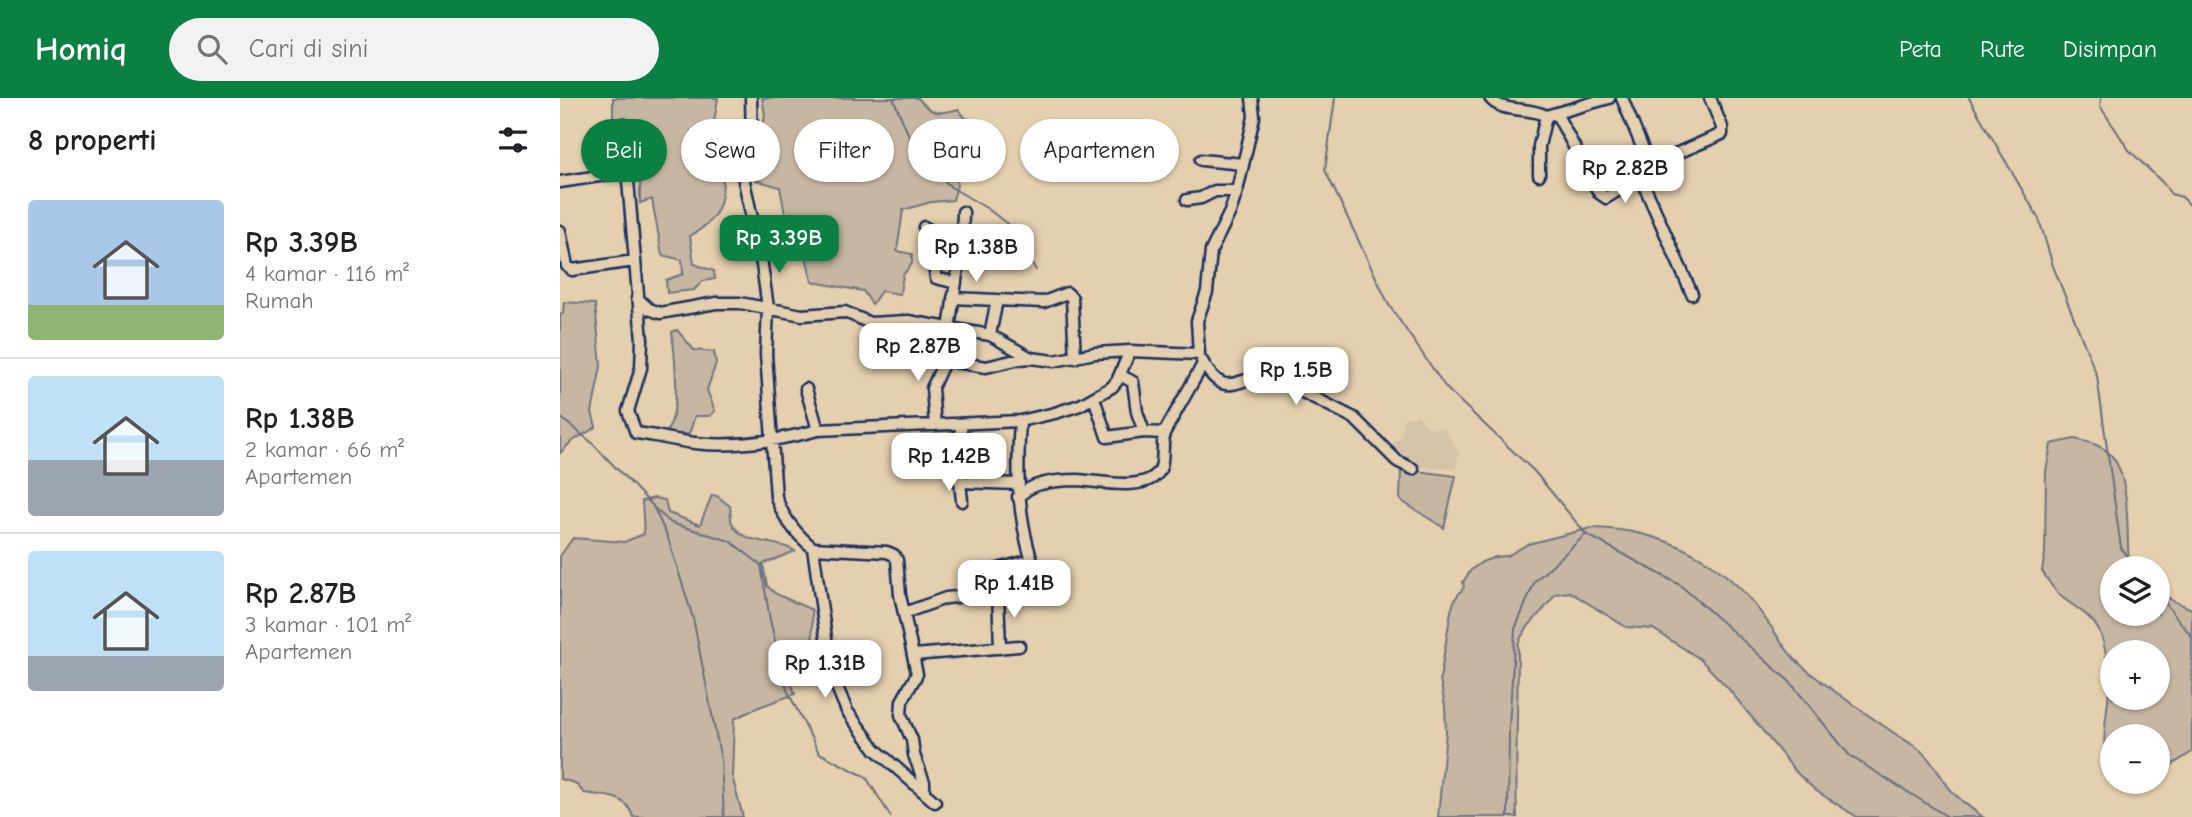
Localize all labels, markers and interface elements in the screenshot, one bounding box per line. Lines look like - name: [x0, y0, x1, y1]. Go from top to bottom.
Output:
- search box: [169, 18, 659, 81]
- text: Homiq: [35, 30, 127, 68]
- icon: search: [193, 30, 231, 68]
- text: Cari di sini: [249, 34, 368, 64]
- text: Peta: [1899, 35, 1942, 63]
- text: Rute: [1980, 35, 2025, 63]
- text: Disimpan: [2063, 35, 2157, 63]
- chip: Beli: [581, 119, 667, 182]
- chip: Sewa: [681, 119, 780, 182]
- chip: Filter: [794, 119, 894, 182]
- chip: Baru: [908, 119, 1006, 182]
- chip: Apartemen: [1020, 119, 1179, 182]
- icon: filters: [494, 121, 532, 159]
- text: 8 properti: [28, 123, 156, 158]
- pin: Rp 2.82B: [1553, 146, 1697, 205]
- text: Rp 2.82B: [1582, 154, 1668, 181]
- pin: Rp 3.39B: [707, 216, 851, 275]
- text: Rp 3.39B: [736, 224, 822, 251]
- text: Rp 3.39B: [245, 225, 358, 260]
- pin: Rp 1.38B: [904, 225, 1048, 284]
- icon: home: [84, 228, 168, 312]
- text: Rp 1.38B: [934, 233, 1018, 260]
- text: 4 kamar · 116 m²: [245, 260, 409, 287]
- text: Rumah: [245, 287, 314, 314]
- pin: Rp 2.87B: [846, 324, 990, 383]
- text: Rp 2.87B: [875, 332, 961, 359]
- pin: Rp 1.5B: [1231, 348, 1361, 407]
- text: Rp 1.5B: [1259, 356, 1333, 383]
- text: Rp 1.38B: [245, 401, 355, 436]
- icon: home: [84, 404, 168, 488]
- pin: Rp 1.42B: [877, 434, 1021, 493]
- text: 2 kamar · 66 m²: [245, 436, 404, 463]
- text: Rp 1.42B: [907, 442, 991, 469]
- text: Apartemen: [245, 463, 352, 490]
- map controls: [2100, 556, 2170, 794]
- button: layers: [2100, 556, 2170, 626]
- pin: Rp 1.41B: [942, 560, 1086, 620]
- text: Rp 1.41B: [974, 569, 1054, 596]
- text: Rp 2.87B: [245, 576, 356, 611]
- icon: home: [84, 579, 168, 663]
- text: 3 kamar · 101 m²: [245, 611, 411, 638]
- text: Apartemen: [245, 638, 352, 665]
- pin: Rp 1.31B: [753, 640, 897, 700]
- button: +: [2100, 640, 2170, 710]
- text: Rp 1.31B: [784, 649, 866, 676]
- button: −: [2100, 724, 2170, 794]

